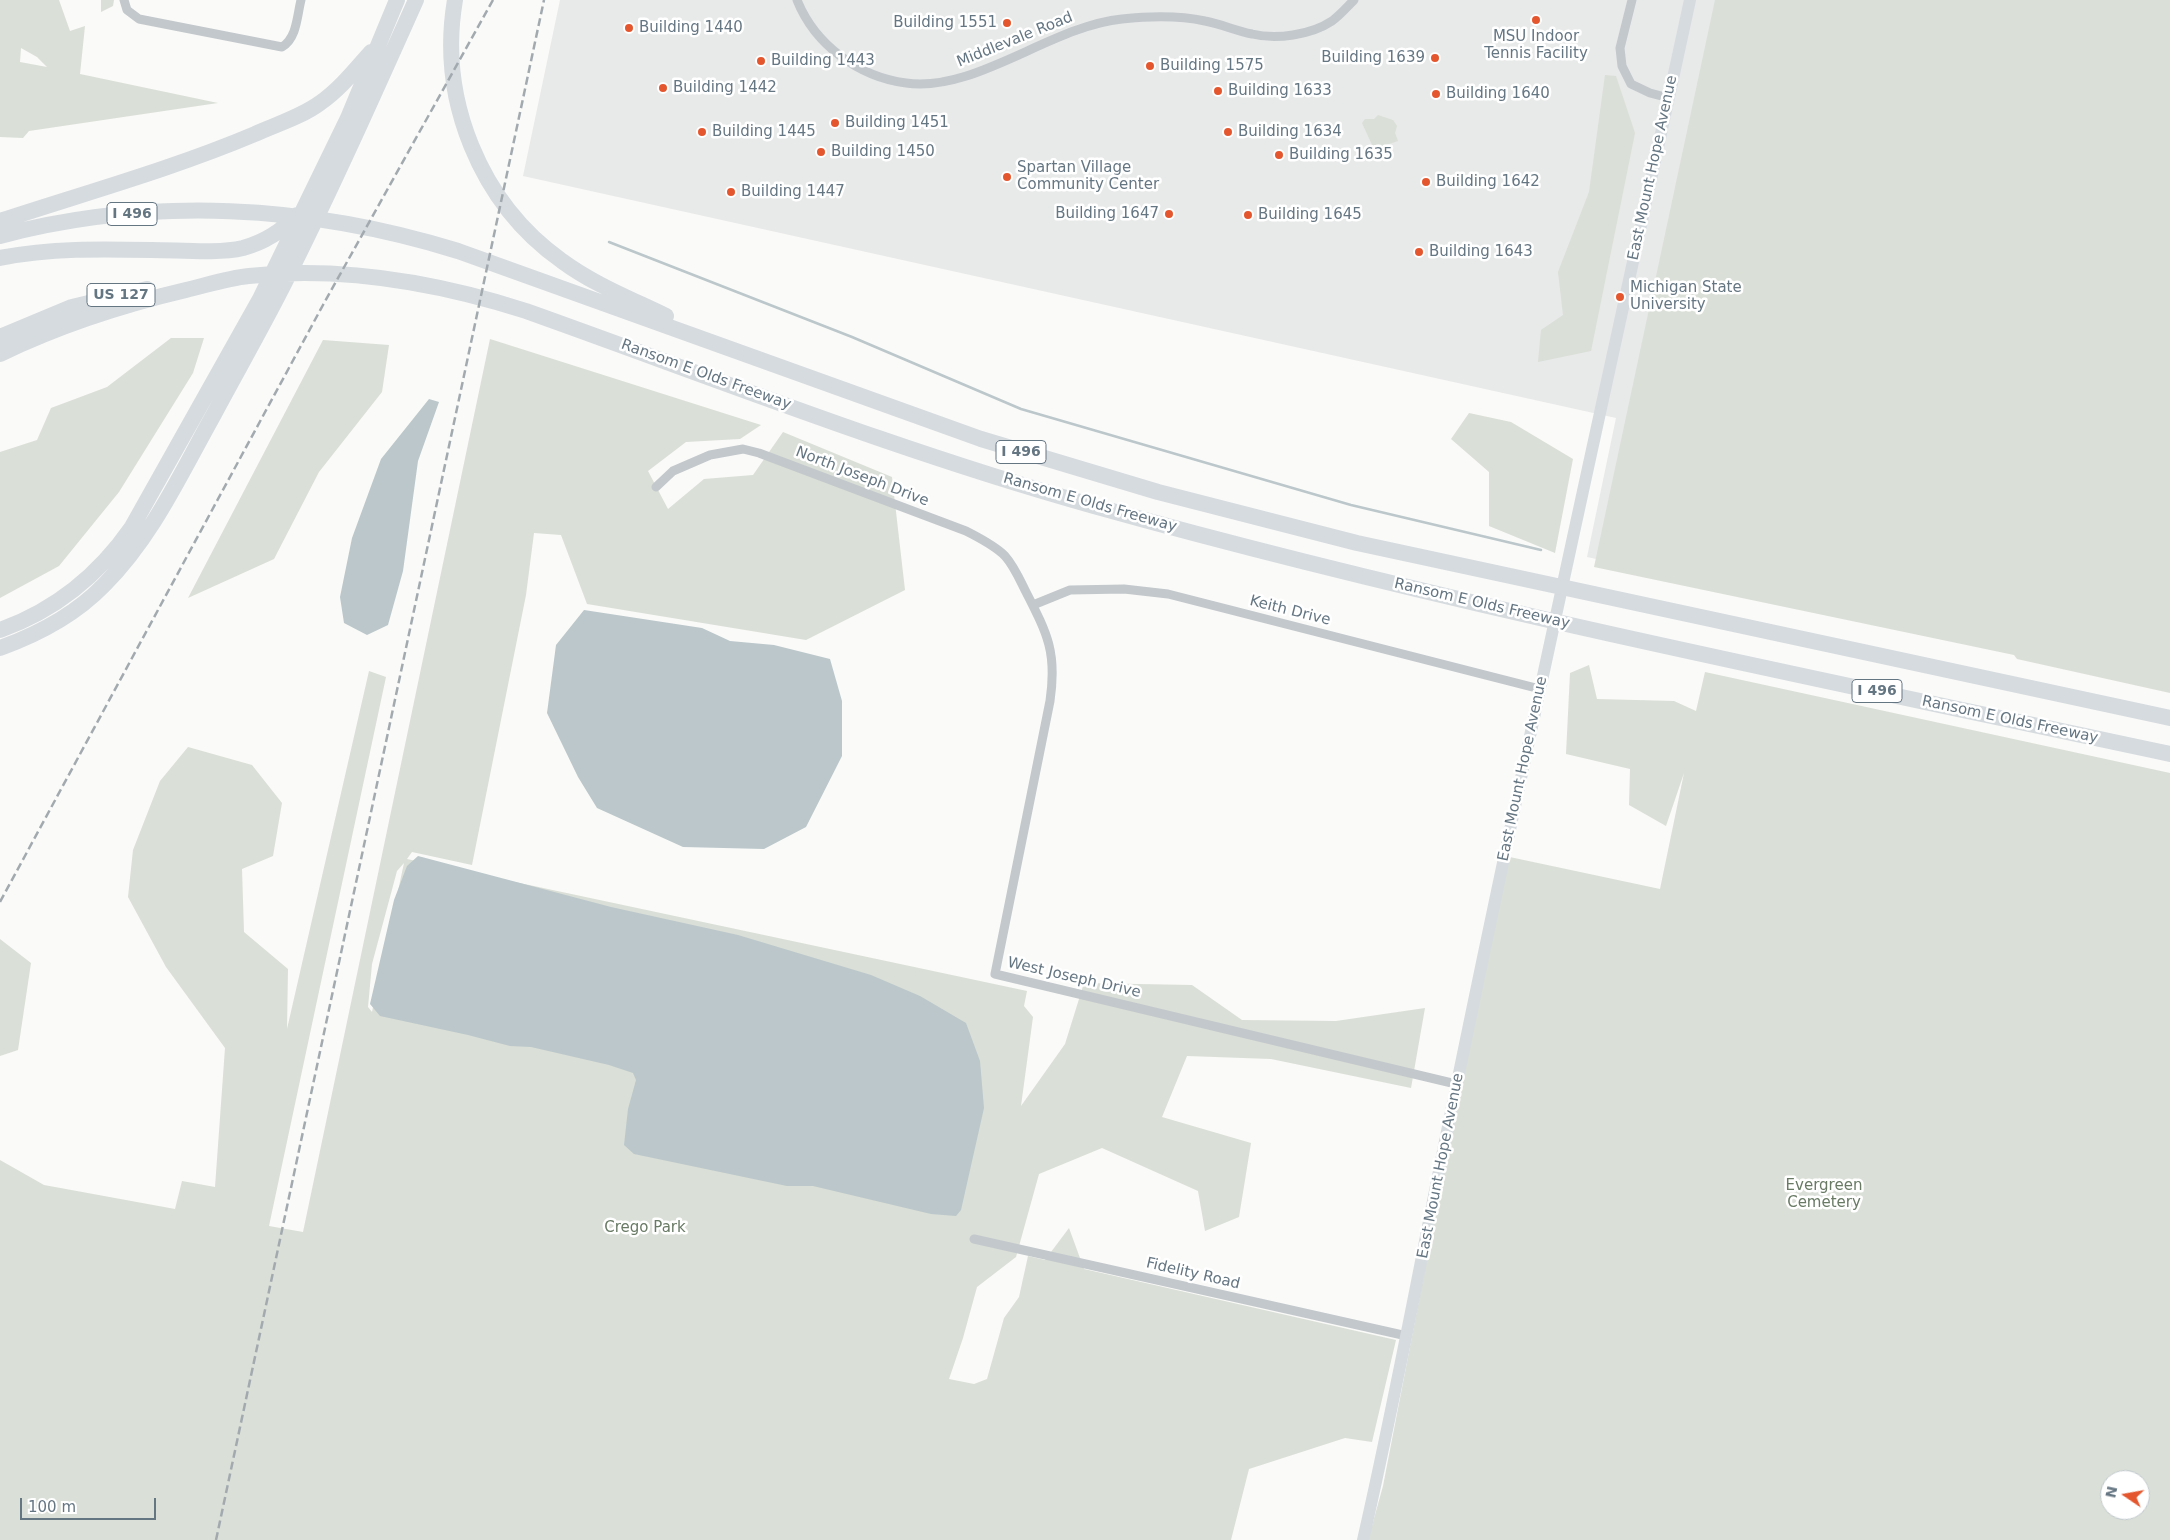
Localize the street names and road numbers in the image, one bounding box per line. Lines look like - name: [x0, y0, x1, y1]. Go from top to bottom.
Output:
- street label: Middlevale Road: [954, 9, 1076, 71]
- street label: East Mount Hope Avenue: [1625, 74, 1681, 262]
- road number: I 496: [107, 202, 157, 225]
- road number: US 127: [87, 284, 155, 306]
- street label: Ransom E Olds Freeway: [619, 336, 793, 414]
- road number: I 496: [996, 441, 1046, 464]
- street label: North Joseph Drive: [793, 443, 931, 511]
- street label: Ransom E Olds Freeway: [1001, 470, 1179, 536]
- street label: Ransom E Olds Freeway: [1392, 575, 1572, 633]
- street label: Keith Drive: [1248, 592, 1332, 630]
- street label: East Mount Hope Avenue: [1495, 675, 1551, 863]
- road number: I 496: [1852, 679, 1902, 702]
- street label: Ransom E Olds Freeway: [1920, 693, 2100, 747]
- street label: West Joseph Drive: [1006, 954, 1142, 1002]
- street label: East Mount Hope Avenue: [1414, 1072, 1468, 1260]
- street label: Fidelity Road: [1144, 1254, 1242, 1294]

